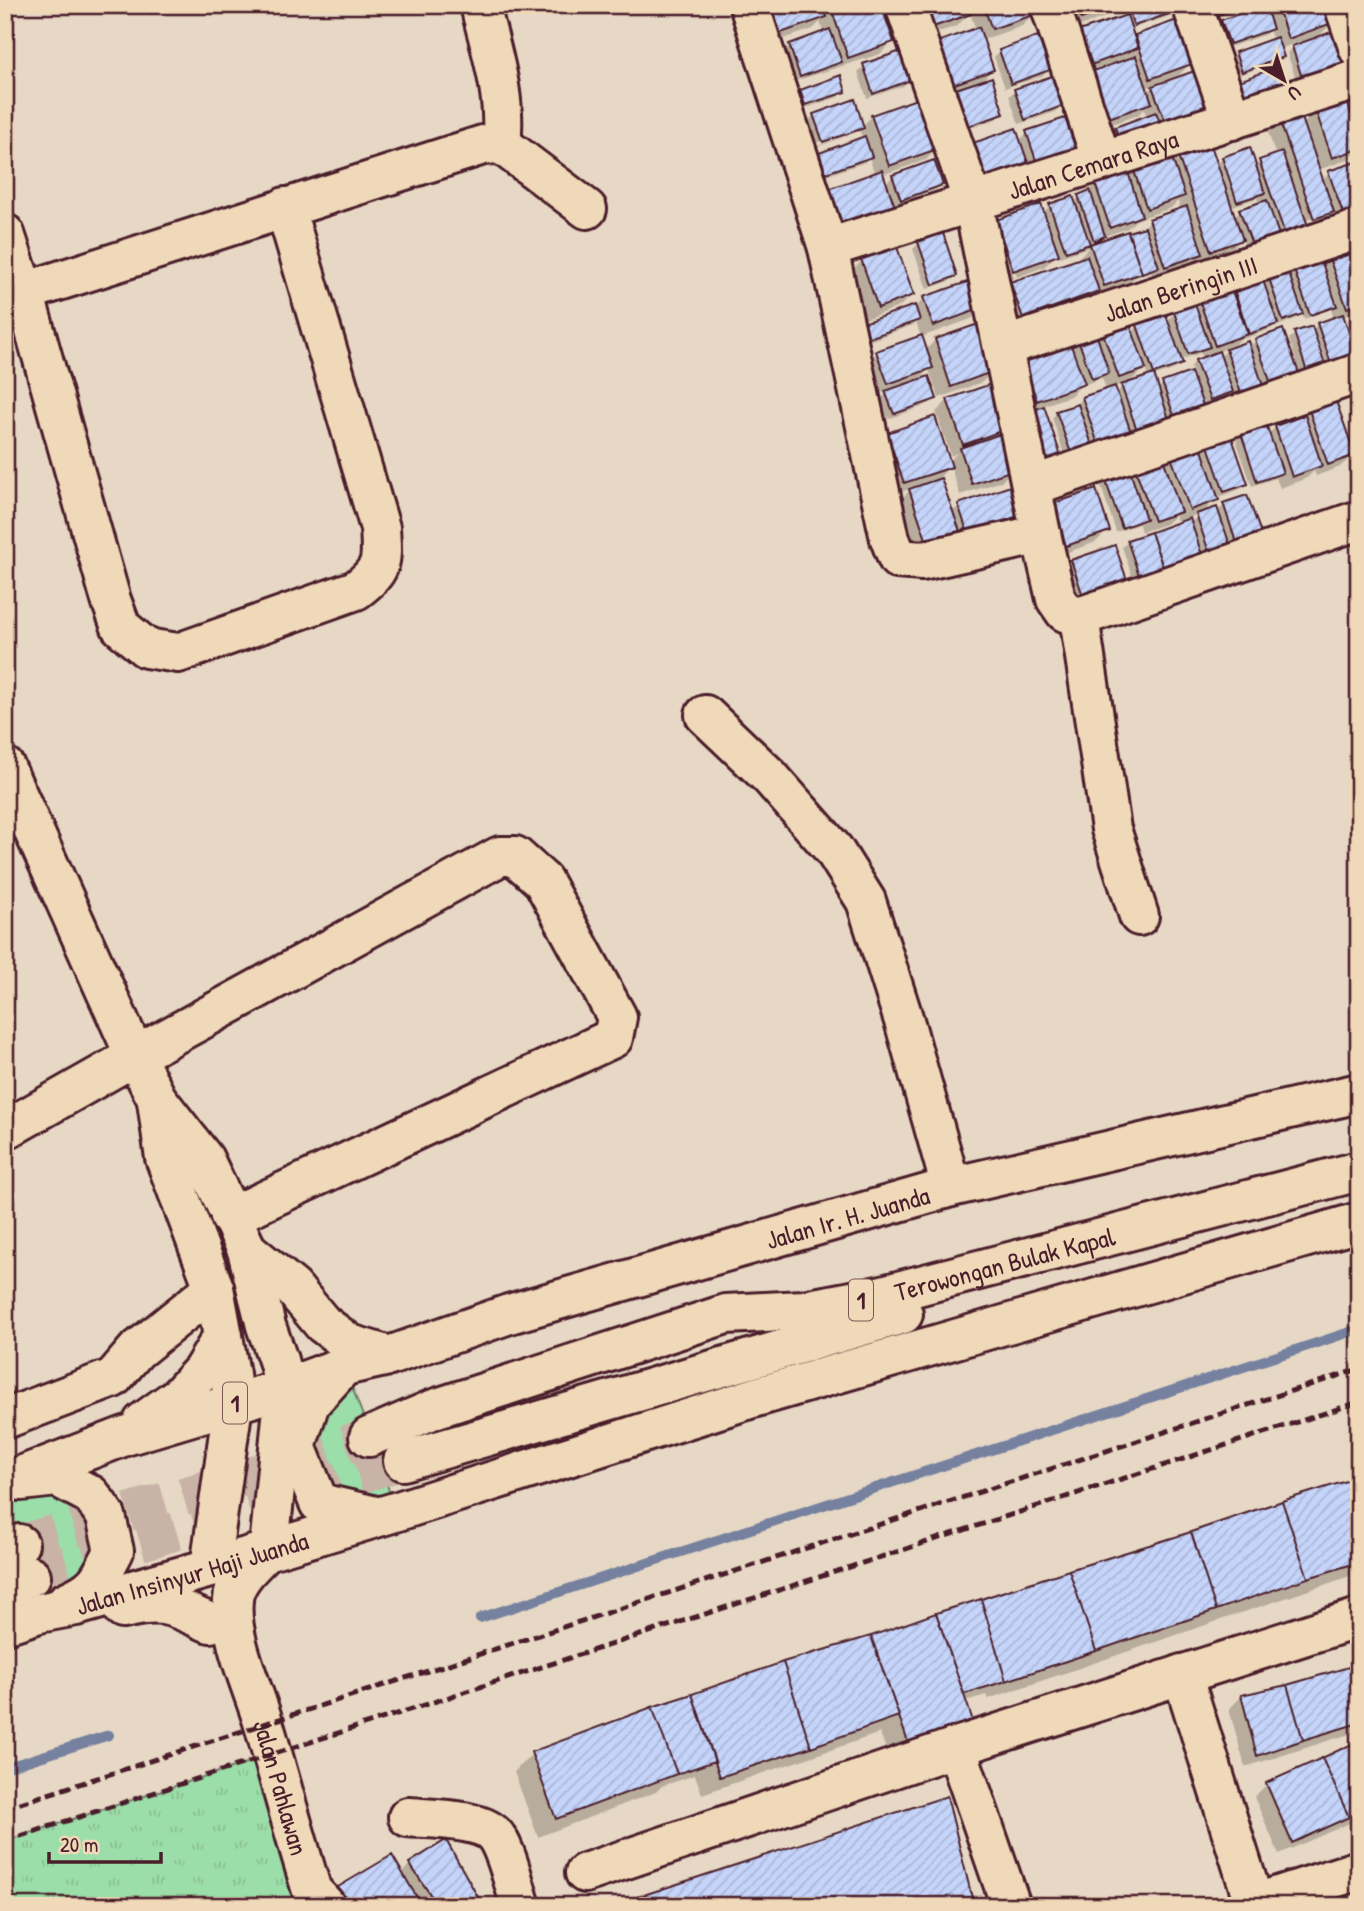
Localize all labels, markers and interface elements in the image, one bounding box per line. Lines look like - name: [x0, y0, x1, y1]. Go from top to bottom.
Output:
- north arrow: [1248, 46, 1318, 116]
- text: U: [1282, 80, 1307, 107]
- street label: Jalan Cemara Raya: [1003, 120, 1182, 207]
- street label: Jalan Beringin III: [1099, 246, 1262, 330]
- street label: Jalan Ir. H. Juanda: [762, 1177, 933, 1257]
- street label: Terowongan Bulak Kapal: [891, 1218, 1119, 1309]
- road number: 1: [849, 1280, 873, 1320]
- road number: 1: [223, 1382, 247, 1423]
- street label: Jalan Insinyur Haji Juanda: [72, 1522, 312, 1623]
- street label: Jalan Pahlawan: [246, 1715, 318, 1859]
- scale bar: [49, 1820, 161, 1864]
- text: 20 m: [60, 1830, 98, 1859]

